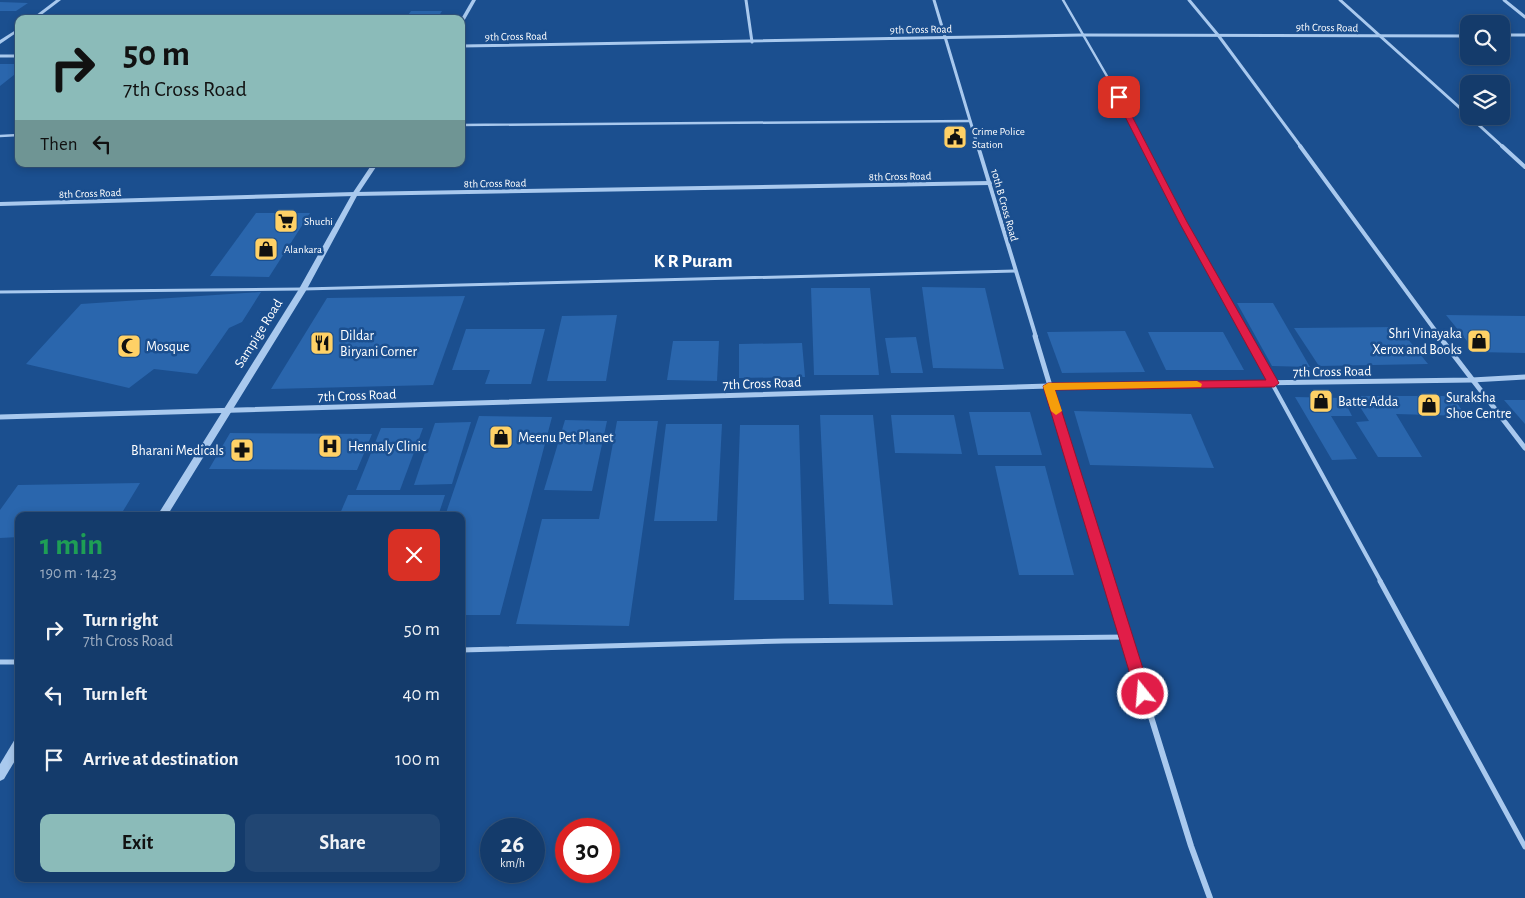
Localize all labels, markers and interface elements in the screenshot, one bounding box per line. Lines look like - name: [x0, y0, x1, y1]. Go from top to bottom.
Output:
- map controls: [1460, 15, 1510, 125]
- button: search: [1460, 15, 1510, 65]
- street label: 9th Cross Road: [1296, 21, 1359, 34]
- street label: 9th Cross Road: [890, 23, 953, 36]
- street label: 9th Cross Road: [485, 30, 548, 43]
- icon: right: [40, 35, 105, 100]
- text: 50 m: [123, 37, 190, 72]
- button: layers: [1460, 75, 1510, 125]
- pin: [1098, 76, 1140, 118]
- text: 7th Cross Road: [123, 78, 247, 100]
- icon: arrive: [1105, 83, 1133, 111]
- public building icon: Crime Police Station: [942, 124, 968, 150]
- place label: Crime Police Station: [972, 126, 1025, 150]
- icon: left: [88, 130, 116, 158]
- text: Then: [40, 135, 78, 154]
- street label: 10th B Cross Road: [989, 168, 1020, 243]
- street label: 8th Cross Road: [869, 170, 932, 183]
- street label: 8th Cross Road: [464, 177, 527, 190]
- street label: 8th Cross Road: [59, 187, 122, 200]
- supermarket icon: Shuchi: [273, 208, 299, 234]
- place label: Shuchi: [304, 216, 333, 227]
- shop icon: Alankara: [253, 236, 279, 262]
- place label: Alankara: [284, 244, 322, 255]
- district label: K R Puram: [653, 252, 733, 271]
- street label: Sampige Road: [232, 297, 285, 370]
- place label: Shri Vinayaka Xerox and Books: [1372, 327, 1463, 357]
- shop icon: Shri Vinayaka Xerox and Books: [1466, 328, 1492, 354]
- place label: Dildar Biryani Corner: [340, 329, 418, 359]
- restaurant icon: Dildar Biryani Corner: [309, 330, 335, 356]
- mosque icon: Mosque: [116, 333, 142, 359]
- place label: Mosque: [146, 340, 190, 354]
- street label: 7th Cross Road: [1293, 364, 1372, 380]
- street label: 7th Cross Road: [722, 376, 802, 392]
- street label: 7th Cross Road: [317, 388, 397, 404]
- shop icon: Batte Adda: [1308, 388, 1334, 414]
- place label: Suraksha Shoe Centre: [1446, 391, 1512, 421]
- shop icon: Suraksha Shoe Centre: [1416, 392, 1442, 418]
- place label: Batte Adda: [1338, 395, 1399, 409]
- shop icon: Meenu Pet Planet: [488, 424, 514, 450]
- place label: Meenu Pet Planet: [518, 431, 614, 445]
- hospital icon: Hennaly Clinic: [317, 433, 343, 459]
- pharmacy icon: Bharani Medicals: [229, 437, 255, 463]
- place label: Hennaly Clinic: [348, 440, 427, 454]
- place label: Bharani Medicals: [131, 444, 224, 458]
- button: close: [388, 529, 440, 581]
- text: 1 min: [40, 530, 103, 560]
- text: 190 m · 14:23: [40, 565, 117, 581]
- text: Turn right: [83, 611, 158, 630]
- icon: right: [40, 616, 68, 644]
- text: 50 m: [404, 620, 440, 639]
- text: 7th Cross Road: [83, 633, 173, 649]
- position arrow: [1116, 667, 1168, 719]
- icon: left: [40, 681, 68, 709]
- text: Turn left: [83, 685, 147, 704]
- text: 40 m: [402, 685, 440, 704]
- icon: arrive: [40, 746, 68, 774]
- text: Arrive at destination: [83, 750, 239, 769]
- text: 100 m: [395, 750, 440, 769]
- button: Exit: [40, 814, 235, 872]
- button: Share: [245, 814, 440, 872]
- speed limit sign: 30: [555, 818, 620, 883]
- text: 26: [501, 832, 524, 857]
- text: km/h: [500, 857, 525, 869]

